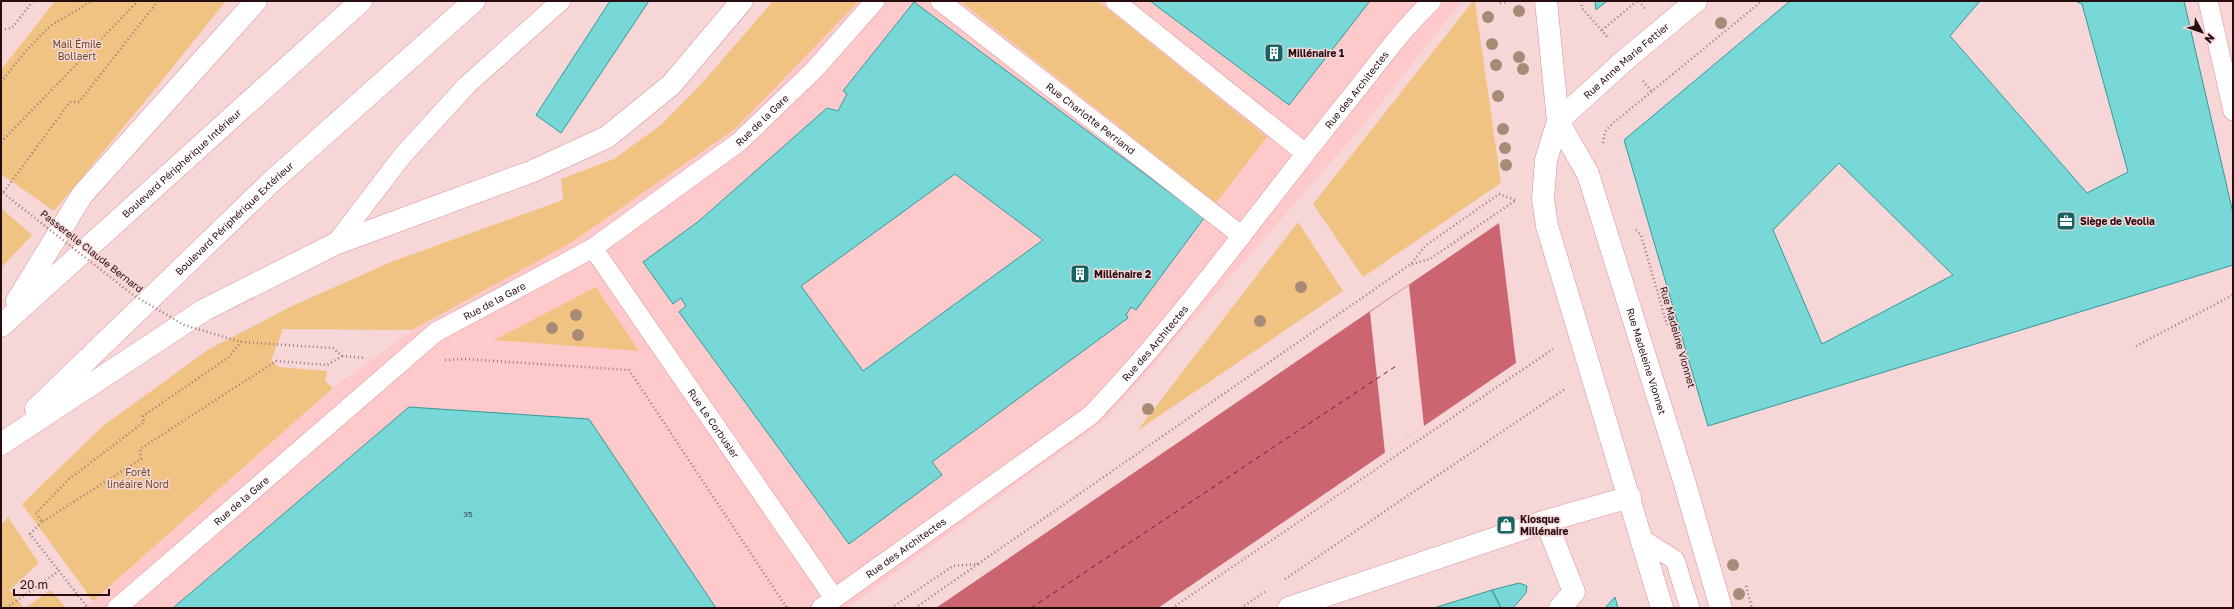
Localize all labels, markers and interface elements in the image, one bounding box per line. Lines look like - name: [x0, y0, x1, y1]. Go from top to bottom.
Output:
- north arrow: [2182, 12, 2222, 52]
- street label: Rue Anne Marie Fettier: [1581, 20, 1671, 101]
- text: N: [2202, 31, 2218, 46]
- park label: Mail Émile Bollaert: [52, 38, 102, 62]
- building icon: Millénaire 1: [1263, 42, 1285, 64]
- place label: Millénaire 1: [1288, 47, 1344, 59]
- street label: Rue des Architectes: [1322, 48, 1391, 131]
- street label: Rue Charlotte Perriand: [1044, 80, 1138, 157]
- street label: Rue de la Gare: [733, 92, 791, 148]
- street label: Boulevard Périphérique Intérieur: [119, 106, 244, 220]
- street label: Boulevard Périphérique Extérieur: [172, 159, 296, 278]
- street label: Passerelle Claude Bernard: [38, 207, 146, 295]
- office icon: Siège de Veolia: [2055, 210, 2077, 232]
- place label: Siège de Veolia: [2080, 215, 2155, 227]
- building icon: Millénaire 2: [1069, 263, 1091, 285]
- place label: Millénaire 2: [1094, 268, 1151, 280]
- street label: Rue de la Gare: [461, 279, 528, 322]
- street label: Rue Madeline Vionnet: [1658, 285, 1698, 389]
- street label: Rue des Architectes: [1119, 303, 1190, 384]
- street label: Rue Madeleine Vionnet: [1624, 306, 1669, 416]
- street label: Rue Le Corbusier: [686, 386, 742, 461]
- park label: Forêt linéaire Nord: [107, 466, 169, 490]
- street label: Rue de la Gare: [211, 473, 271, 528]
- house number: 35: [463, 509, 473, 519]
- place label: Kiosque Millénaire: [1520, 513, 1569, 537]
- shop icon: Kiosque Millénaire: [1495, 514, 1517, 536]
- street label: Rue des Architectes: [863, 515, 948, 580]
- scale bar: [14, 571, 109, 597]
- text: 20 m: [20, 577, 48, 592]

